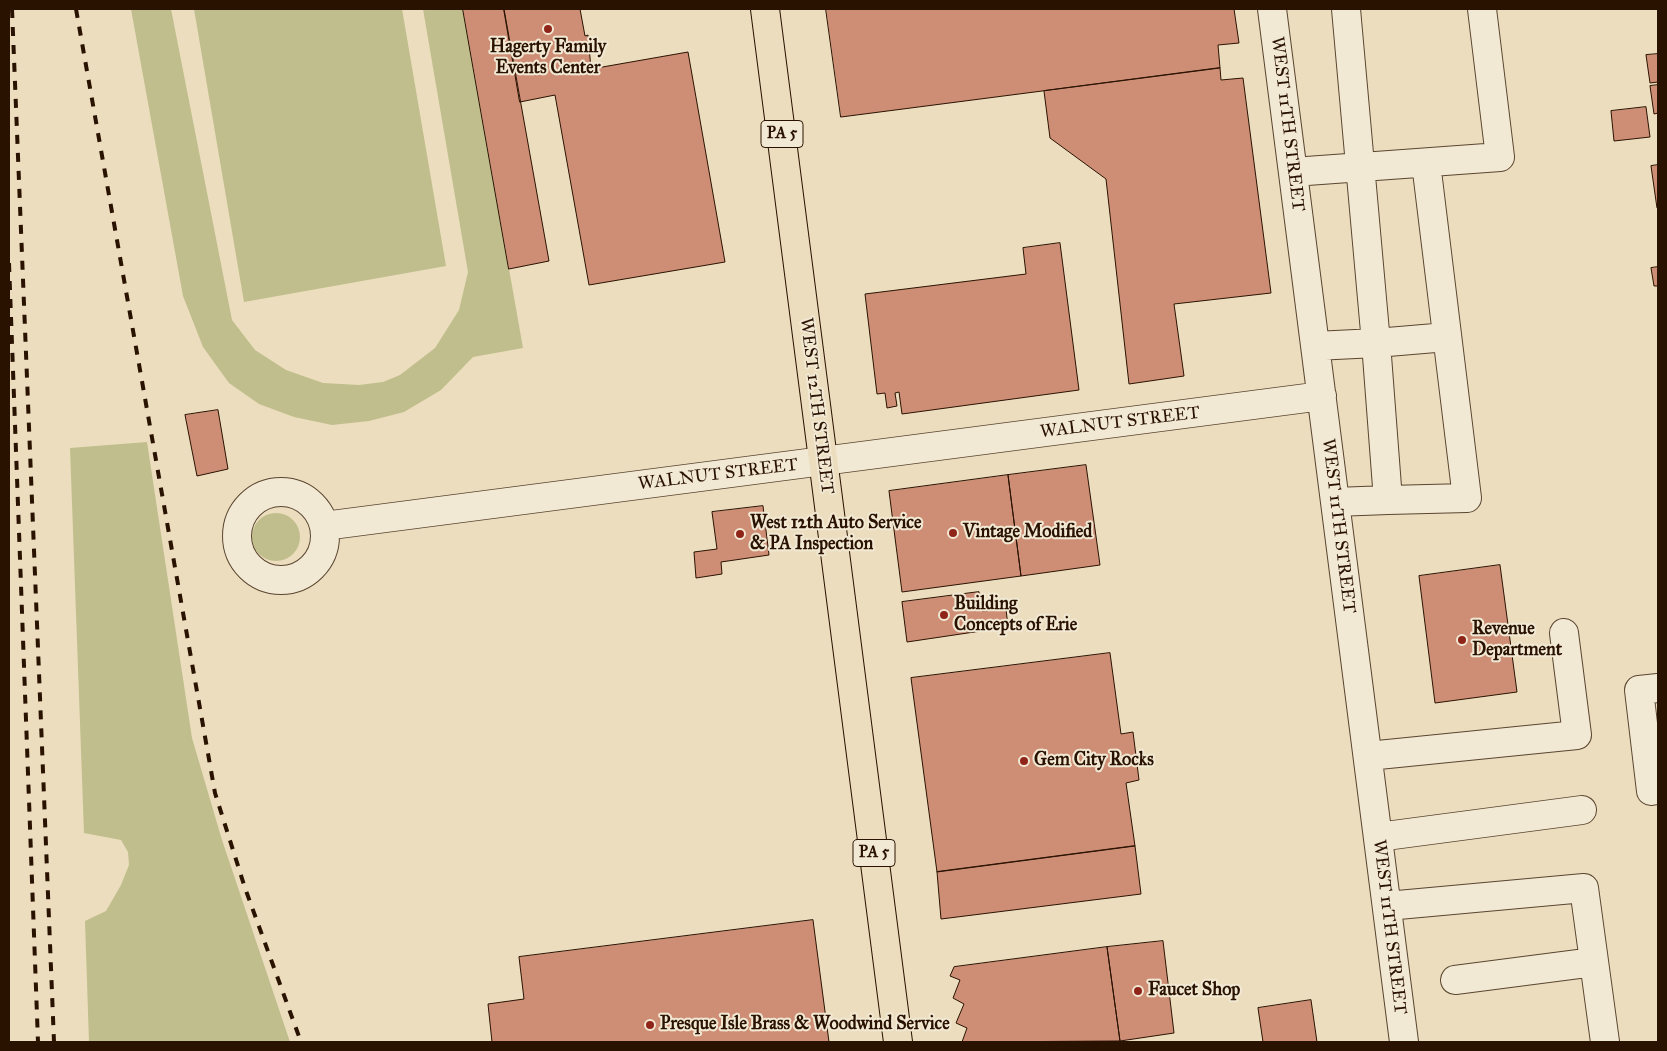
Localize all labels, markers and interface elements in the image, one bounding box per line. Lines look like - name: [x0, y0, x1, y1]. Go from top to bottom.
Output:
- marker: Hagerty Family Events Center: [542, 23, 554, 35]
- street label: WEST 11TH STREET: [1266, 35, 1308, 213]
- place label: Hagerty Family Events Center: [490, 37, 606, 80]
- road number: PA 5: [761, 120, 803, 148]
- street label: WEST 12TH STREET: [794, 316, 838, 496]
- street label: WALNUT STREET: [1039, 402, 1201, 444]
- street label: WEST 11TH STREET: [1317, 437, 1359, 615]
- street label: WALNUT STREET: [637, 454, 799, 496]
- place label: West 12th Auto Service & PA Inspection: [750, 513, 921, 556]
- place label: Vintage Modified: [963, 522, 1092, 544]
- marker: Vintage Modified: [947, 527, 959, 539]
- marker: West 12th Auto Service & PA Inspection: [734, 528, 746, 540]
- place label: Building Concepts of Erie: [954, 594, 1077, 636]
- marker: Building Concepts of Erie: [938, 609, 950, 621]
- place label: Revenue Department: [1472, 619, 1562, 662]
- marker: Revenue Department: [1456, 634, 1468, 646]
- place label: Gem City Rocks: [1034, 750, 1154, 772]
- marker: Gem City Rocks: [1018, 755, 1030, 767]
- street label: WEST 11TH STREET: [1368, 838, 1410, 1016]
- road number: PA 5: [853, 840, 895, 866]
- place label: Faucet Shop: [1148, 980, 1240, 1002]
- marker: Faucet Shop: [1132, 985, 1144, 997]
- place label: Presque Isle Brass & Woodwind Service: [660, 1014, 950, 1036]
- marker: Presque Isle Brass & Woodwind Service: [644, 1019, 656, 1031]

